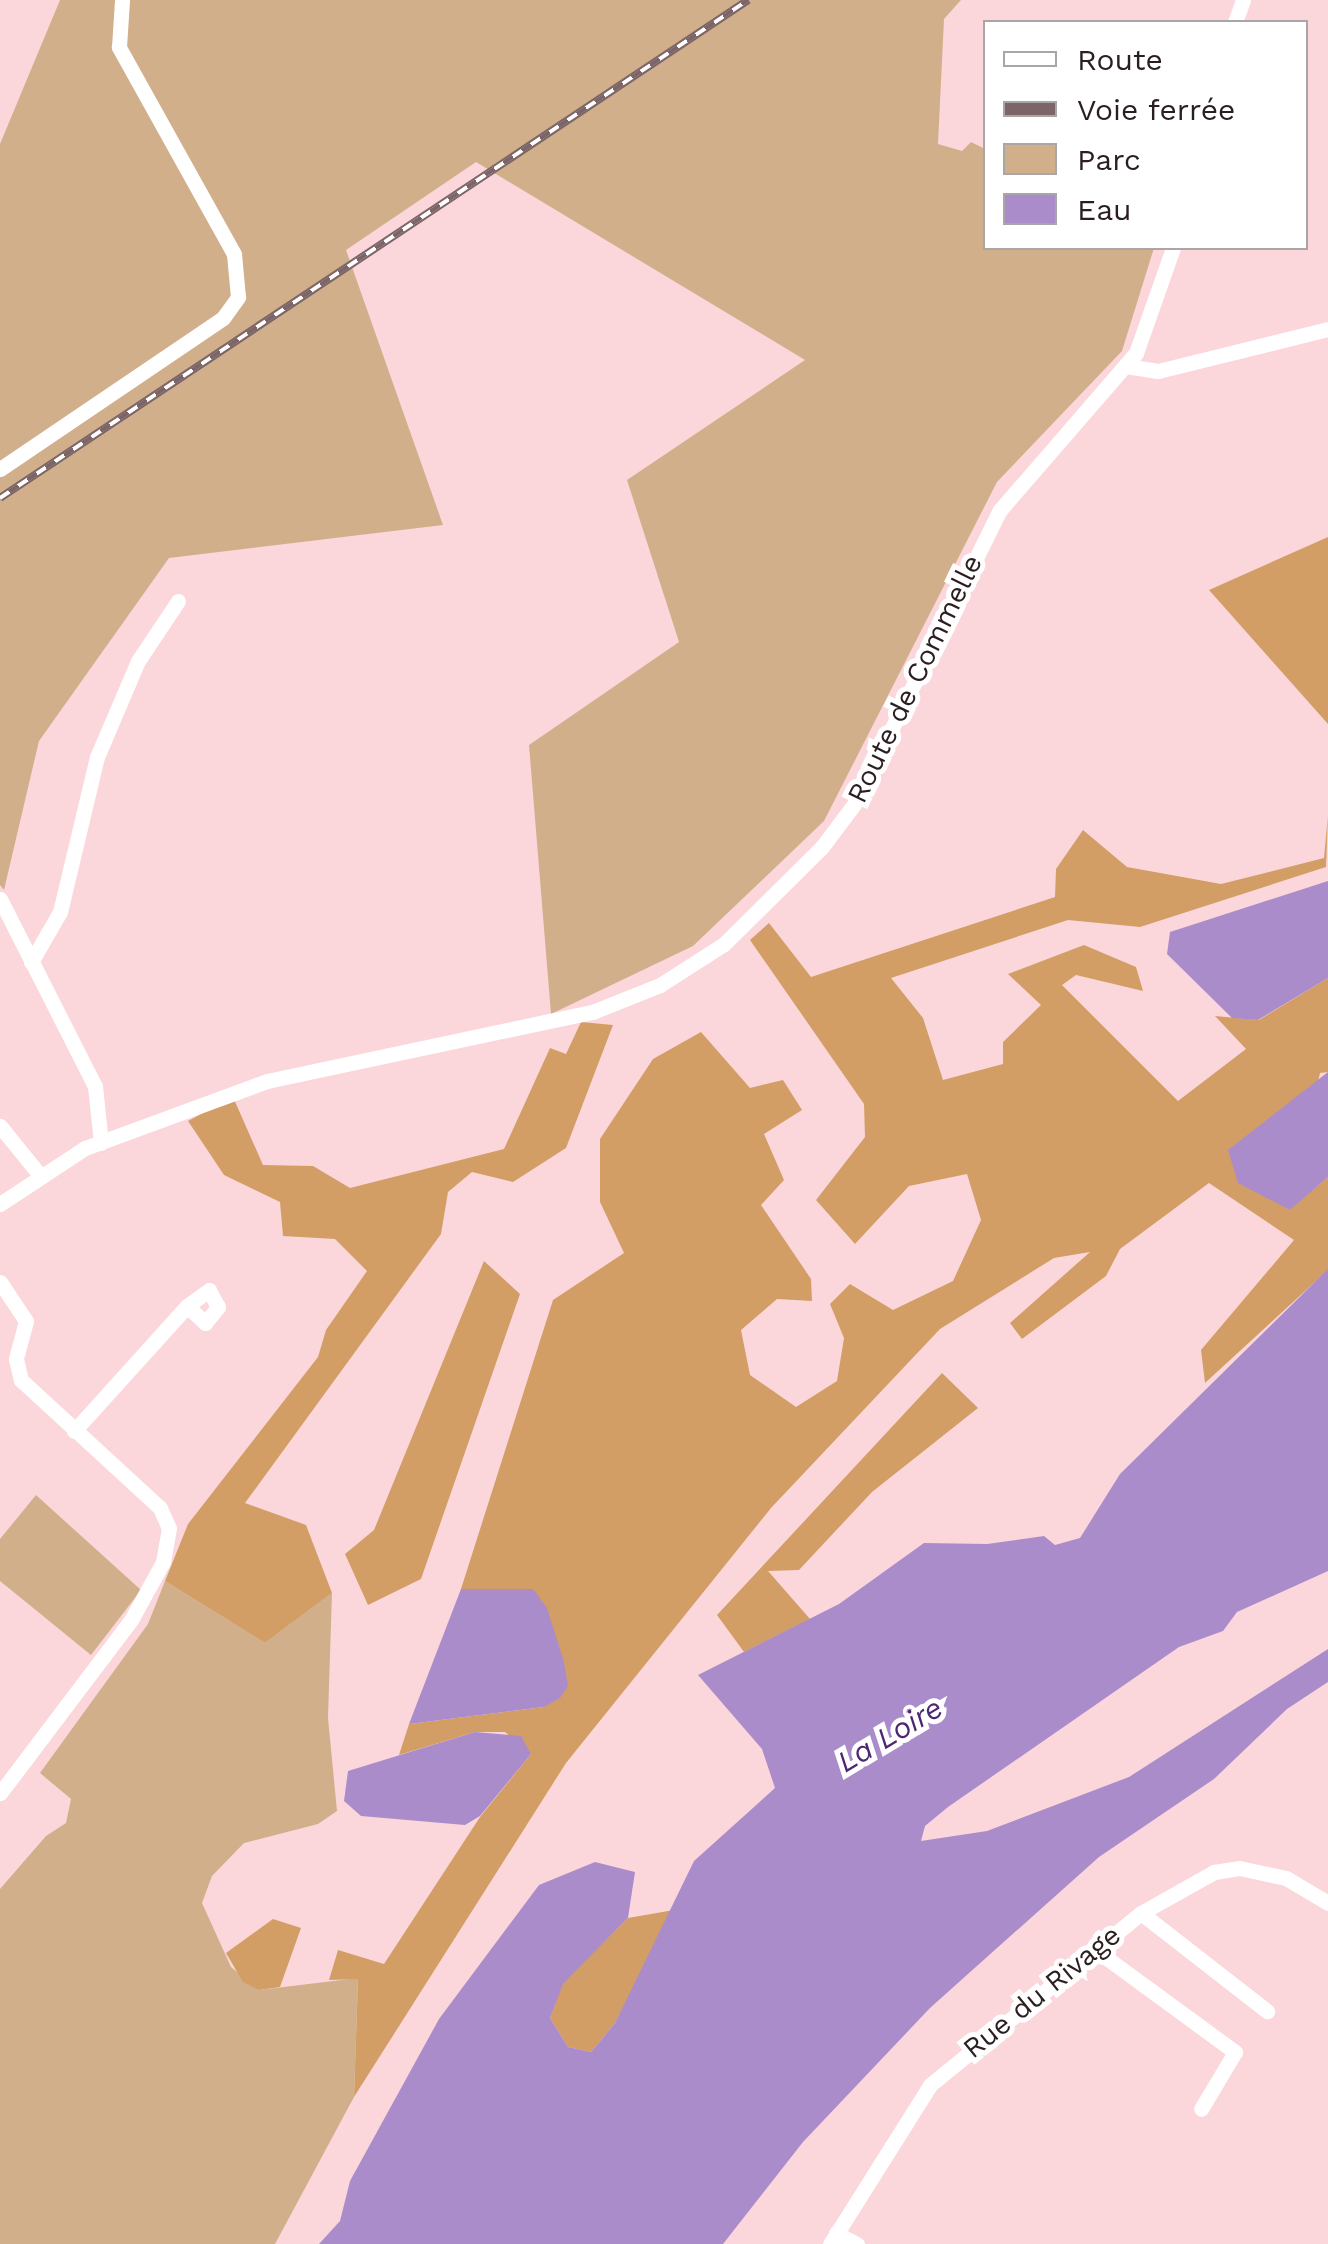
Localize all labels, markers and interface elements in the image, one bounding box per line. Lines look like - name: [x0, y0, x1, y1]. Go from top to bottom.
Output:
- legend: [983, 20, 1308, 250]
- text: Route: [1077, 42, 1163, 77]
- text: Voie ferrée: [1077, 92, 1235, 127]
- text: Parc: [1077, 142, 1141, 177]
- text: Eau: [1077, 192, 1132, 227]
- street label: Route de Commelle: [840, 550, 990, 808]
- water label: La Loire: [831, 1690, 949, 1780]
- street label: Rue du Rivage: [957, 1918, 1127, 2066]

